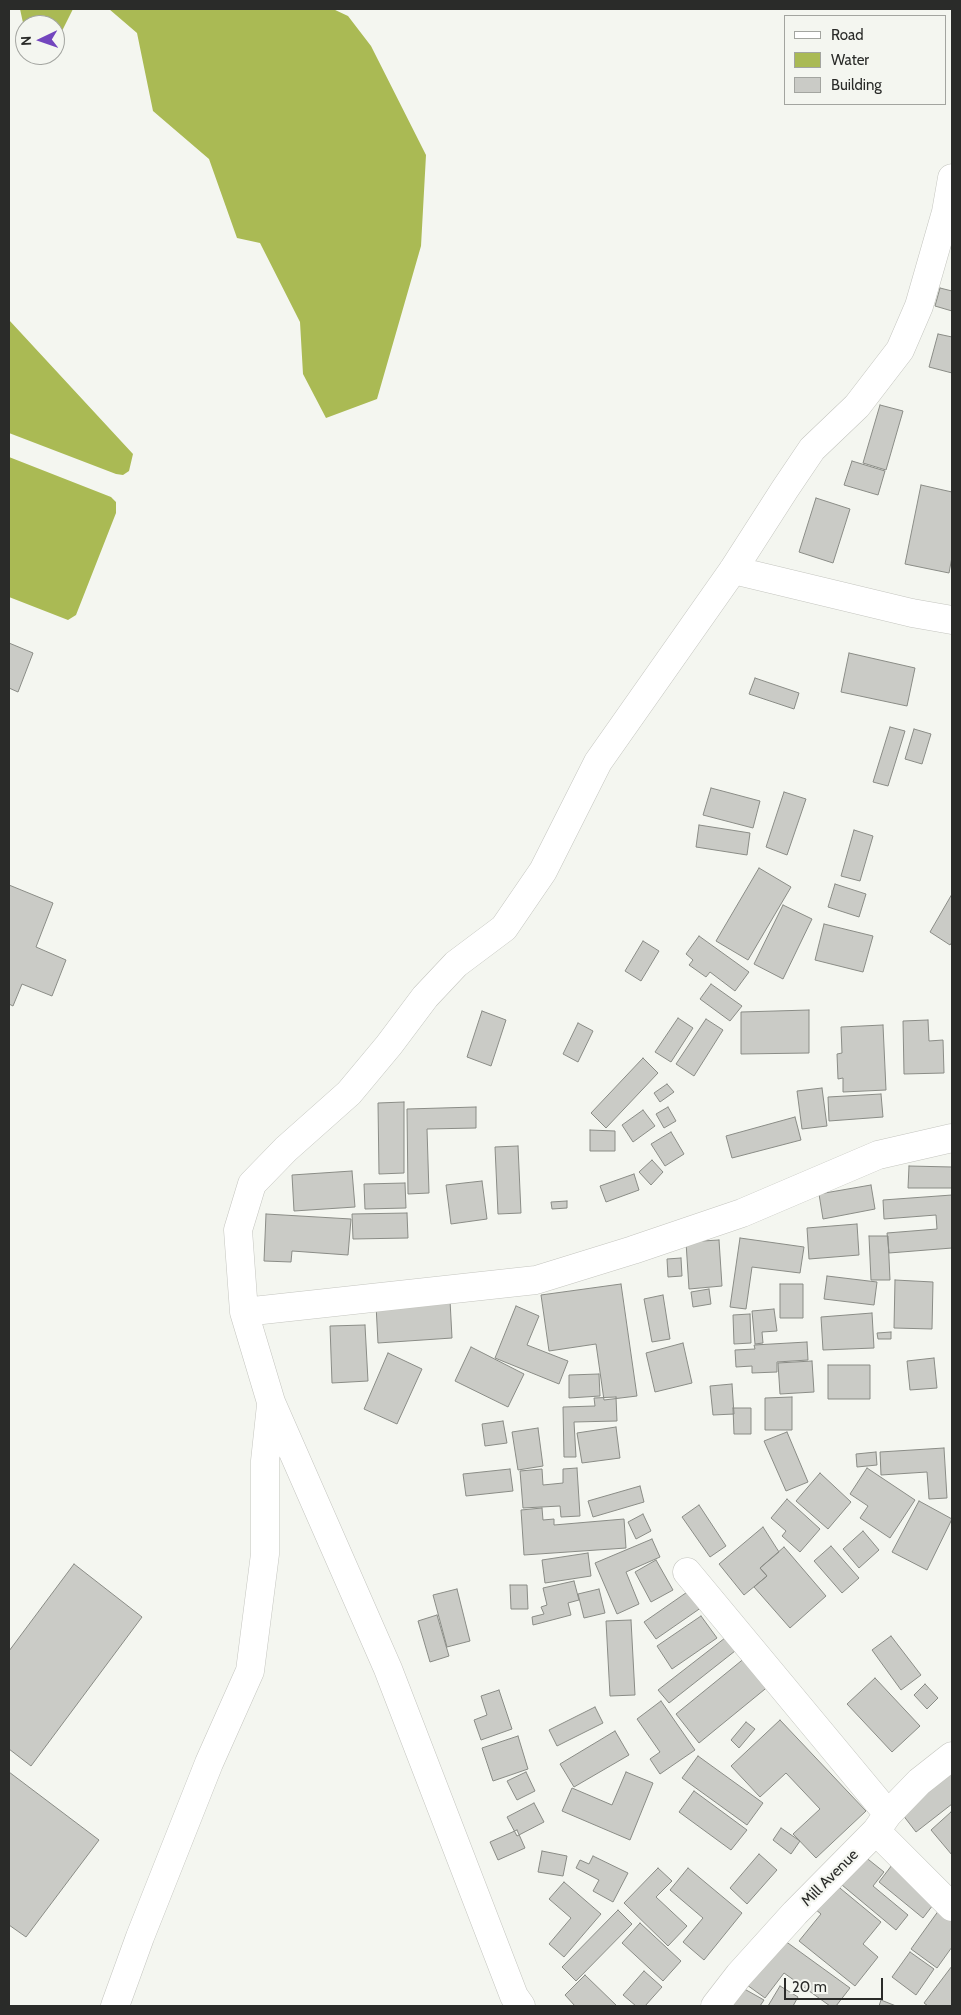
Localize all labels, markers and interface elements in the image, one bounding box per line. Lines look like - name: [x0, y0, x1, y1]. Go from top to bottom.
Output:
- north arrow: [15, 15, 65, 65]
- legend: [784, 15, 946, 105]
- text: Road: [831, 26, 864, 44]
- text: N: [17, 35, 35, 46]
- text: Water: [831, 51, 869, 69]
- text: Building: [831, 76, 882, 94]
- street label: Mill Avenue: [798, 1846, 862, 1910]
- scale bar: [786, 1968, 885, 2000]
- text: 20 m: [792, 1978, 827, 1996]

